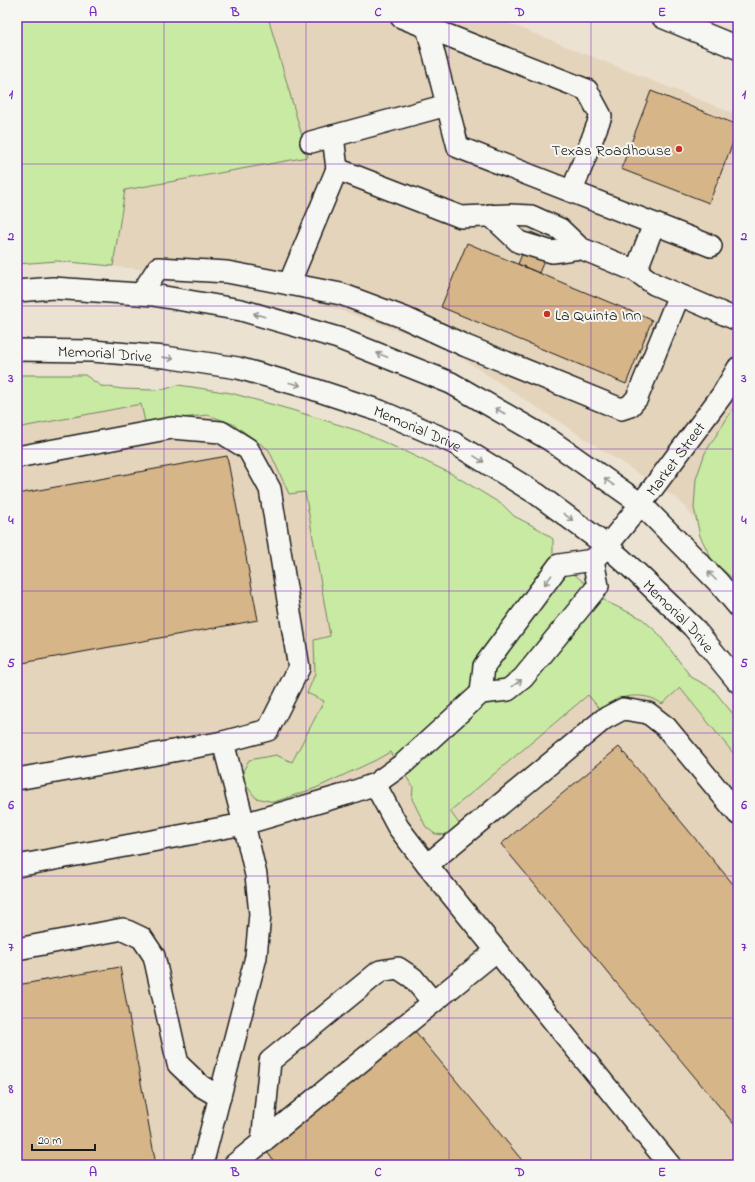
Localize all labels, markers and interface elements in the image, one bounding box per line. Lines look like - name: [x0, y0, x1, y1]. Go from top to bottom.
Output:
- text: A: [89, 3, 97, 22]
- text: B: [230, 3, 240, 22]
- text: C: [374, 3, 382, 22]
- text: D: [514, 3, 525, 22]
- text: E: [658, 3, 666, 22]
- text: 1: [9, 85, 14, 104]
- text: 1: [742, 85, 747, 104]
- place label: Texas Roadhouse: [552, 139, 672, 163]
- marker: Texas Roadhouse: [674, 144, 684, 154]
- text: 2: [7, 227, 15, 246]
- text: 2: [740, 227, 748, 246]
- place label: La Quinta Inn: [555, 304, 641, 328]
- marker: La Quinta Inn: [542, 309, 552, 319]
- one-way arrow: [253, 311, 266, 318]
- street label: Memorial Drive: [58, 341, 154, 370]
- one-way arrow: [377, 351, 389, 359]
- one-way arrow: [161, 354, 174, 362]
- text: 3: [7, 369, 14, 388]
- text: 3: [740, 369, 747, 388]
- one-way arrow: [288, 381, 301, 388]
- street label: Memorial Drive: [370, 400, 467, 460]
- one-way arrow: [494, 407, 506, 415]
- street label: Market Street: [641, 417, 713, 502]
- one-way arrow: [474, 454, 485, 463]
- one-way arrow: [603, 478, 614, 486]
- text: 4: [7, 511, 14, 530]
- text: 4: [740, 511, 747, 530]
- one-way arrow: [563, 513, 574, 522]
- one-way arrow: [707, 571, 717, 581]
- one-way arrow: [544, 574, 552, 585]
- street label: Memorial Drive: [636, 575, 720, 659]
- text: 5: [7, 654, 15, 673]
- text: 5: [740, 654, 748, 673]
- one-way arrow: [512, 679, 523, 687]
- text: 6: [7, 796, 14, 815]
- text: 6: [740, 796, 747, 815]
- text: 7: [8, 938, 14, 957]
- text: 7: [741, 938, 747, 957]
- text: 8: [8, 1080, 14, 1099]
- text: 8: [741, 1080, 747, 1099]
- scale bar: [32, 1126, 95, 1152]
- text: 20 m: [38, 1132, 61, 1150]
- text: A: [89, 1163, 97, 1182]
- text: B: [230, 1163, 240, 1182]
- text: C: [374, 1163, 382, 1182]
- text: D: [514, 1163, 525, 1182]
- text: E: [658, 1163, 666, 1182]

